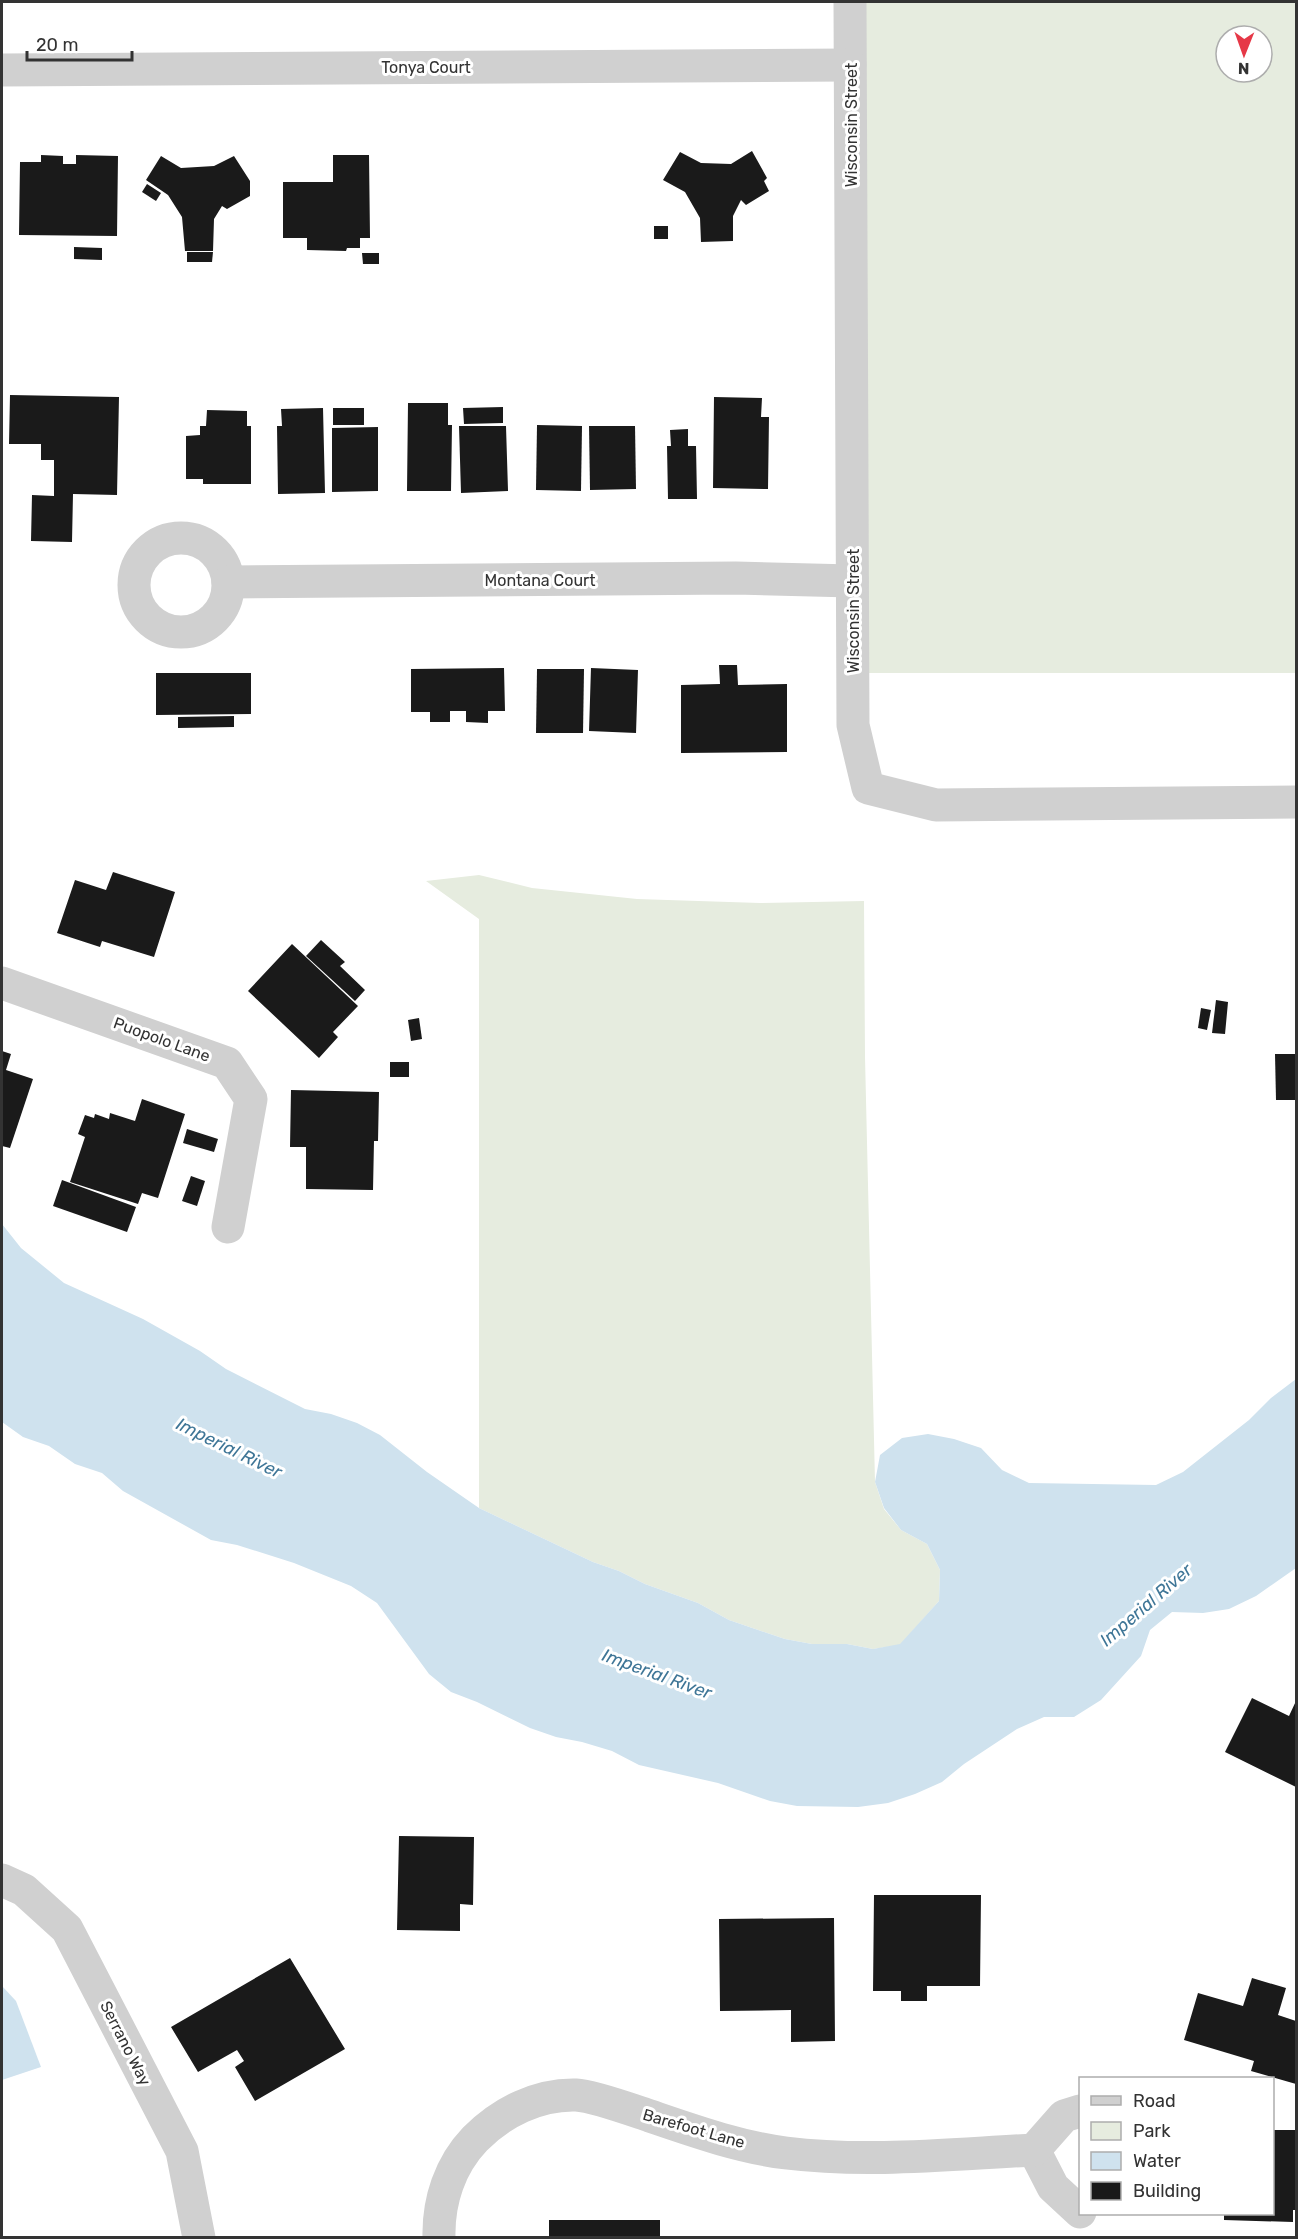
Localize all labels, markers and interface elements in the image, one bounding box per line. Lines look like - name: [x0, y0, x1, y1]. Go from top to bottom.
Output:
- scale bar: [27, 24, 132, 62]
- north arrow: [1214, 24, 1274, 84]
- text: 20 m: [36, 34, 78, 56]
- street label: Tonya Court: [381, 58, 471, 77]
- text: N: [1238, 59, 1250, 78]
- street label: Wisconsin Street: [842, 63, 861, 187]
- street label: Wisconsin Street: [844, 549, 863, 673]
- street label: Montana Court: [485, 571, 595, 590]
- street label: Puopolo Lane: [111, 1013, 213, 1066]
- water label: Imperial River: [172, 1413, 287, 1484]
- water label: Imperial River: [1095, 1558, 1197, 1651]
- water label: Imperial River: [599, 1644, 716, 1704]
- street label: Serrano Way: [96, 1998, 155, 2089]
- legend: [1079, 2077, 1274, 2215]
- text: Road: [1133, 2090, 1176, 2112]
- street label: Barefoot Lane: [641, 2105, 747, 2152]
- text: Park: [1133, 2120, 1171, 2142]
- text: Water: [1133, 2150, 1181, 2172]
- text: Building: [1133, 2180, 1201, 2202]

